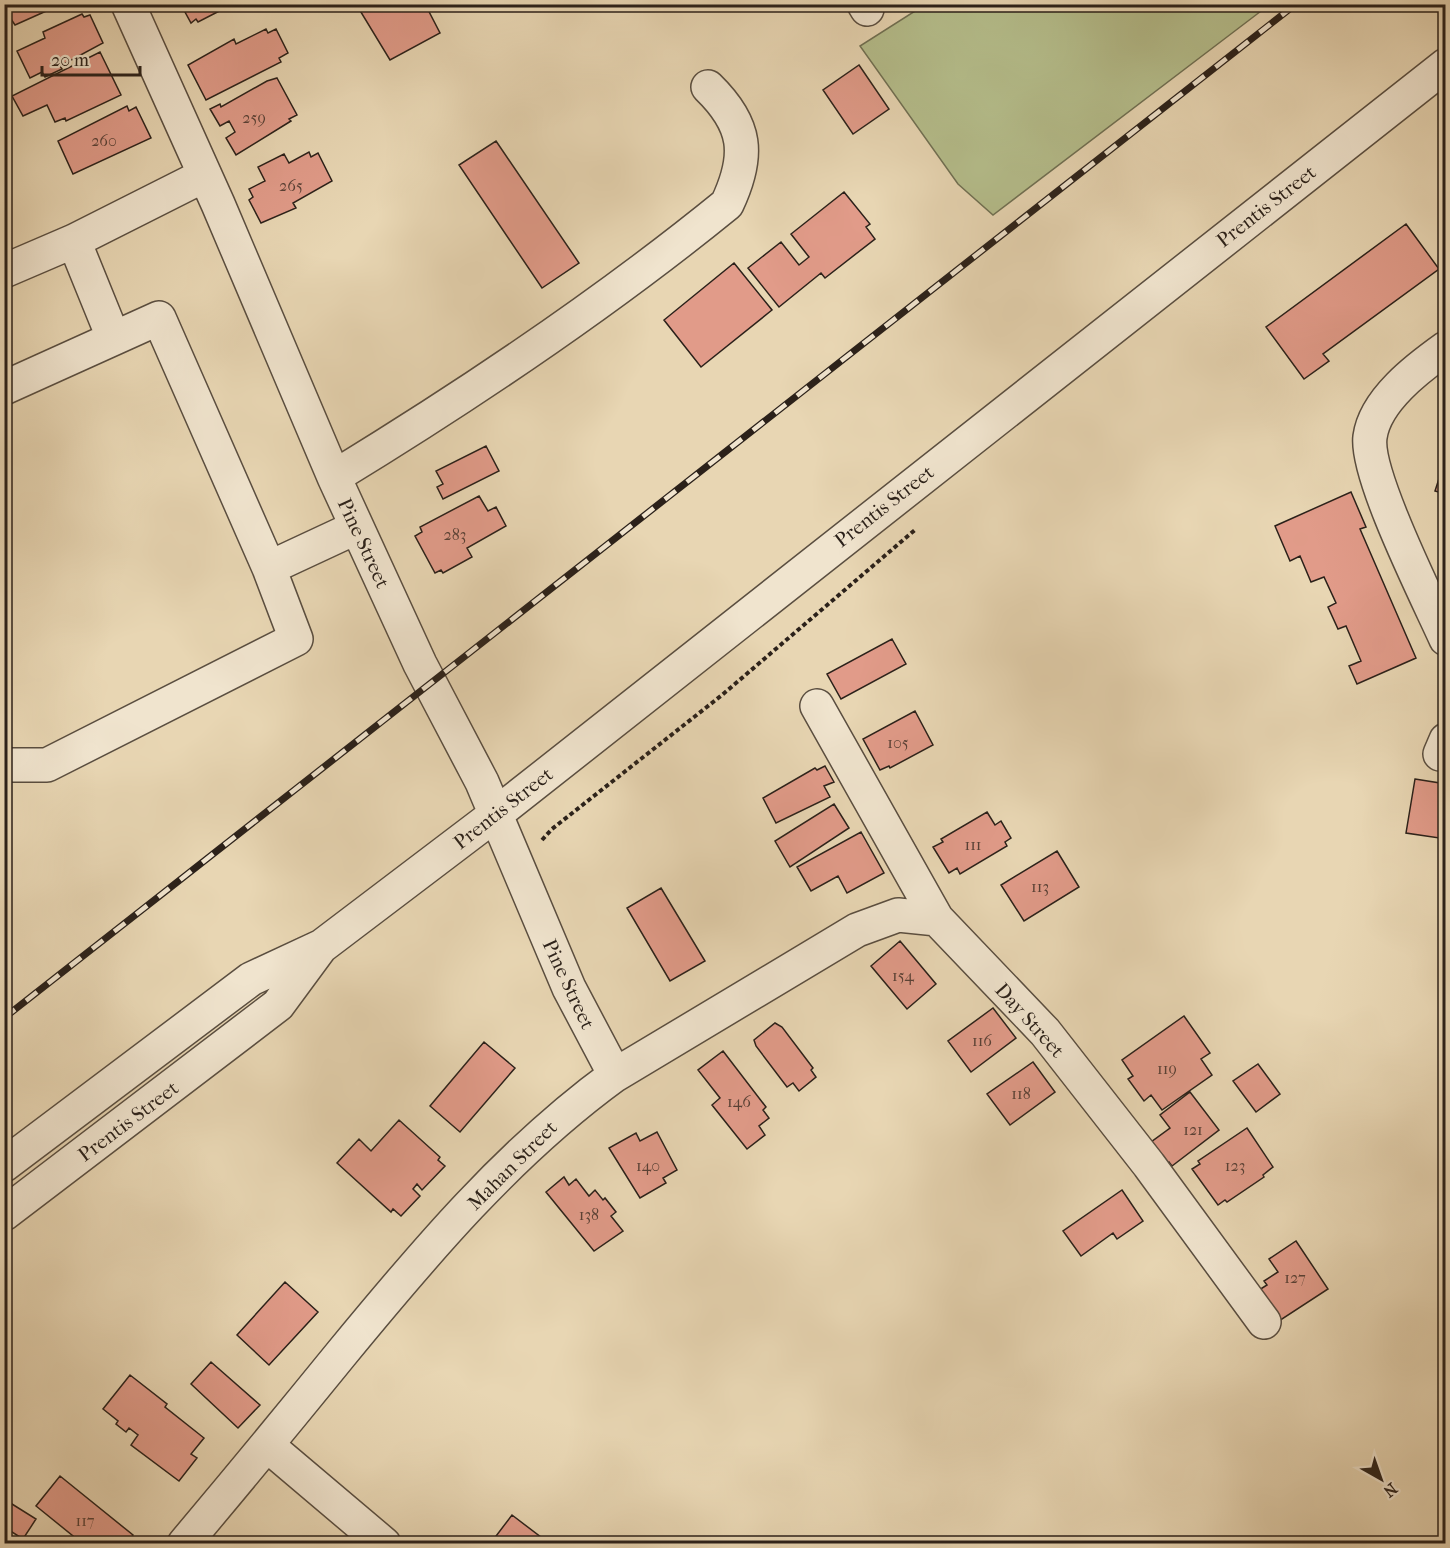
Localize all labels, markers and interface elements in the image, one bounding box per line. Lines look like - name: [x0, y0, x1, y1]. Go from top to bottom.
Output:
- scale bar: [42, 39, 140, 77]
- text: 20 m: [51, 50, 89, 71]
- house number: 259: [242, 108, 266, 127]
- house number: 260: [91, 131, 117, 150]
- street label: Prentis Street: [1212, 161, 1320, 252]
- house number: 265: [279, 176, 303, 195]
- street label: Prentis Street: [830, 461, 938, 552]
- street label: Pine Street: [333, 495, 394, 592]
- house number: 283: [444, 525, 466, 544]
- house number: 105: [887, 733, 909, 752]
- street label: Prentis Street: [449, 763, 557, 854]
- house number: 111: [964, 835, 982, 854]
- house number: 113: [1031, 877, 1049, 896]
- street label: Pine Street: [538, 936, 599, 1033]
- house number: 154: [892, 966, 915, 985]
- street label: Day Street: [990, 978, 1069, 1062]
- house number: 116: [972, 1031, 992, 1050]
- house number: 119: [1157, 1059, 1177, 1078]
- street label: Prentis Street: [74, 1076, 183, 1166]
- house number: 118: [1011, 1084, 1031, 1103]
- house number: 146: [727, 1092, 751, 1111]
- street label: Mahan Street: [463, 1116, 562, 1215]
- house number: 121: [1183, 1120, 1203, 1139]
- house number: 140: [636, 1156, 660, 1175]
- house number: 123: [1225, 1156, 1245, 1175]
- house number: 138: [579, 1205, 599, 1224]
- house number: 127: [1284, 1268, 1306, 1287]
- north arrow: [1351, 1449, 1411, 1509]
- text: N: [1379, 1479, 1401, 1502]
- house number: 117: [75, 1511, 95, 1530]

